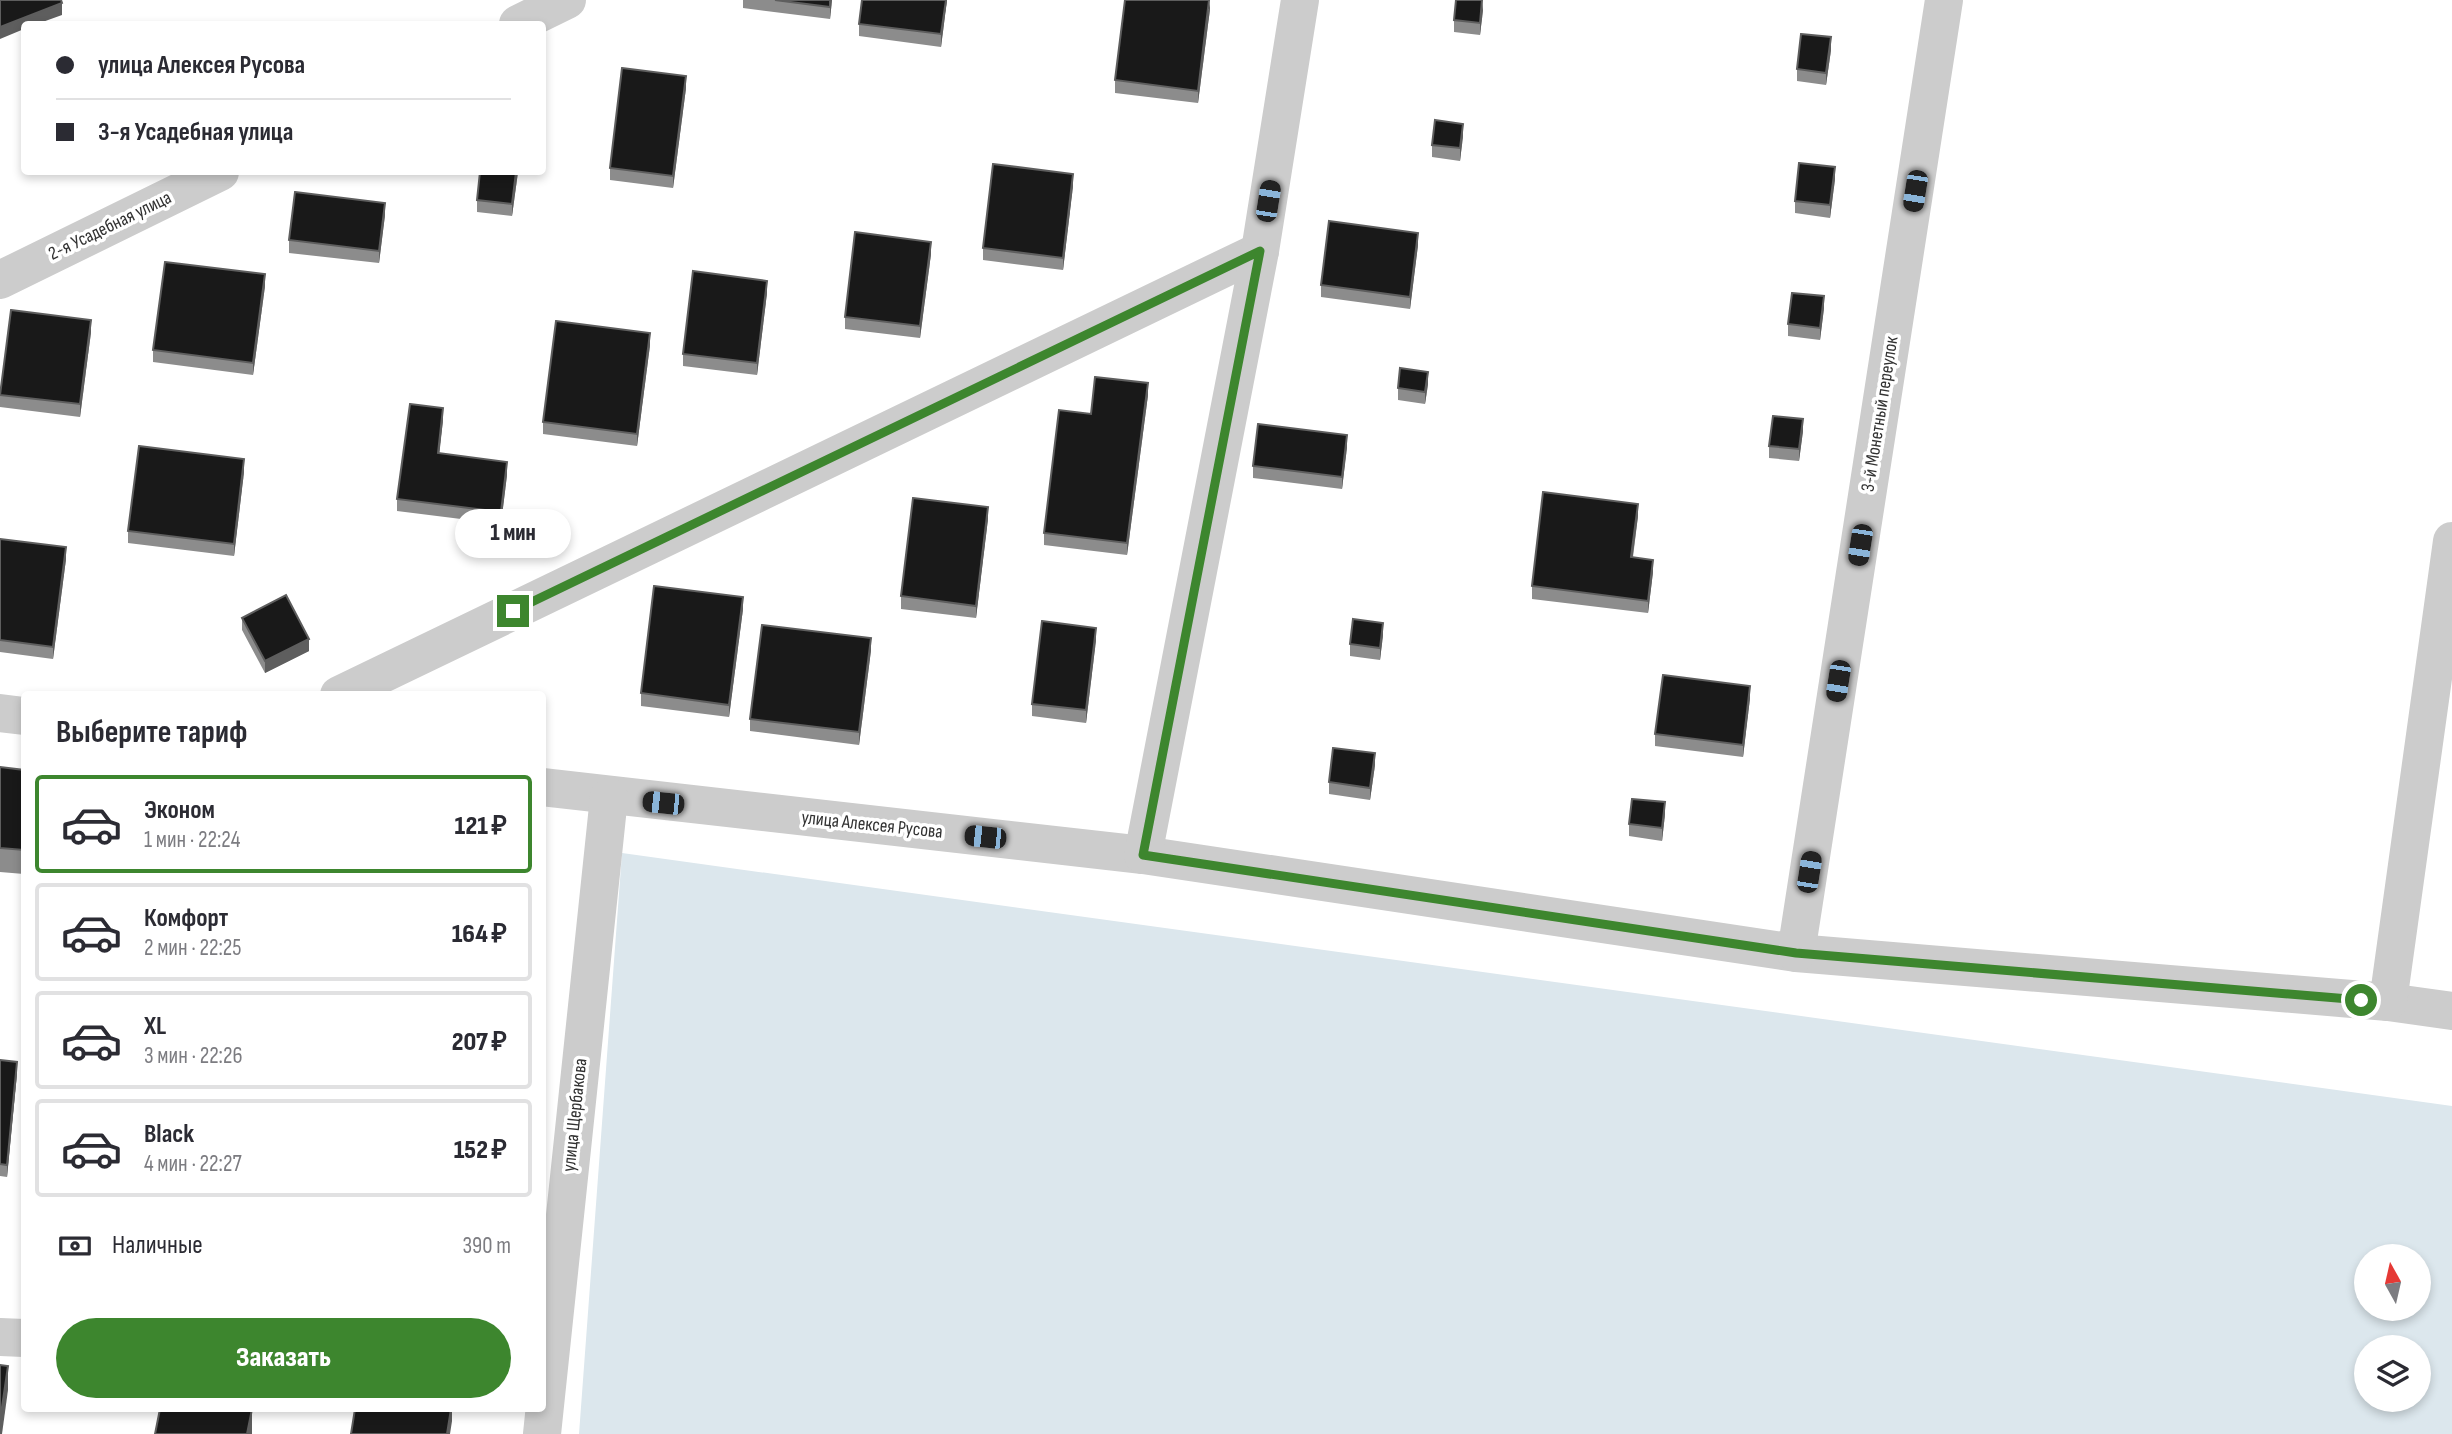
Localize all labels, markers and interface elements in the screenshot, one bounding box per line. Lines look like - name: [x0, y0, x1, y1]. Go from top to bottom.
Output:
- text: улица Алексея Русова: [98, 50, 305, 81]
- text: 3-я Усадебная улица: [98, 117, 293, 148]
- car: [1902, 169, 1929, 213]
- car: [1255, 179, 1282, 223]
- street label: 2-я Усадебная улица: [45, 186, 175, 266]
- street label: 3-й Монетный переулок: [1856, 334, 1904, 493]
- callout: 1 мин: [455, 510, 571, 558]
- text: 1 мин: [490, 519, 536, 547]
- car: [1847, 523, 1874, 567]
- route end: [497, 595, 529, 627]
- car: [1825, 659, 1852, 703]
- text: Выберите тариф: [56, 713, 247, 752]
- car: [642, 790, 685, 816]
- icon: car: [60, 793, 123, 856]
- text: Эконом: [144, 795, 215, 826]
- street label: улица Алексея Русова: [800, 806, 944, 844]
- text: 121 ₽: [455, 811, 507, 842]
- car: [964, 824, 1007, 850]
- text: 1 мин · 22:24: [144, 826, 240, 854]
- car: [1796, 850, 1823, 894]
- icon: car: [60, 901, 123, 964]
- text: Комфорт: [144, 903, 228, 934]
- text: 164 ₽: [452, 919, 507, 950]
- text: 2 мин · 22:25: [144, 934, 242, 962]
- route start: [2345, 984, 2377, 1016]
- icon: car: [60, 1009, 123, 1072]
- text: XL: [144, 1011, 166, 1042]
- text: 207 ₽: [452, 1027, 507, 1058]
- text: 3 мин · 22:26: [144, 1042, 243, 1070]
- street label: улица Щербакова: [558, 1057, 592, 1173]
- icon: car: [60, 1117, 123, 1180]
- text: Black: [144, 1119, 194, 1150]
- text: 152 ₽: [454, 1135, 507, 1166]
- text: 4 мин · 22:27: [144, 1150, 242, 1178]
- icon: cash: [56, 1227, 94, 1265]
- text: Наличные: [112, 1230, 203, 1261]
- text: 390 m: [462, 1232, 511, 1260]
- north arrow: [2354, 1244, 2431, 1321]
- map controls: [2354, 1244, 2431, 1412]
- button: Заказать: [56, 1318, 511, 1398]
- button: layers: [2354, 1335, 2431, 1412]

